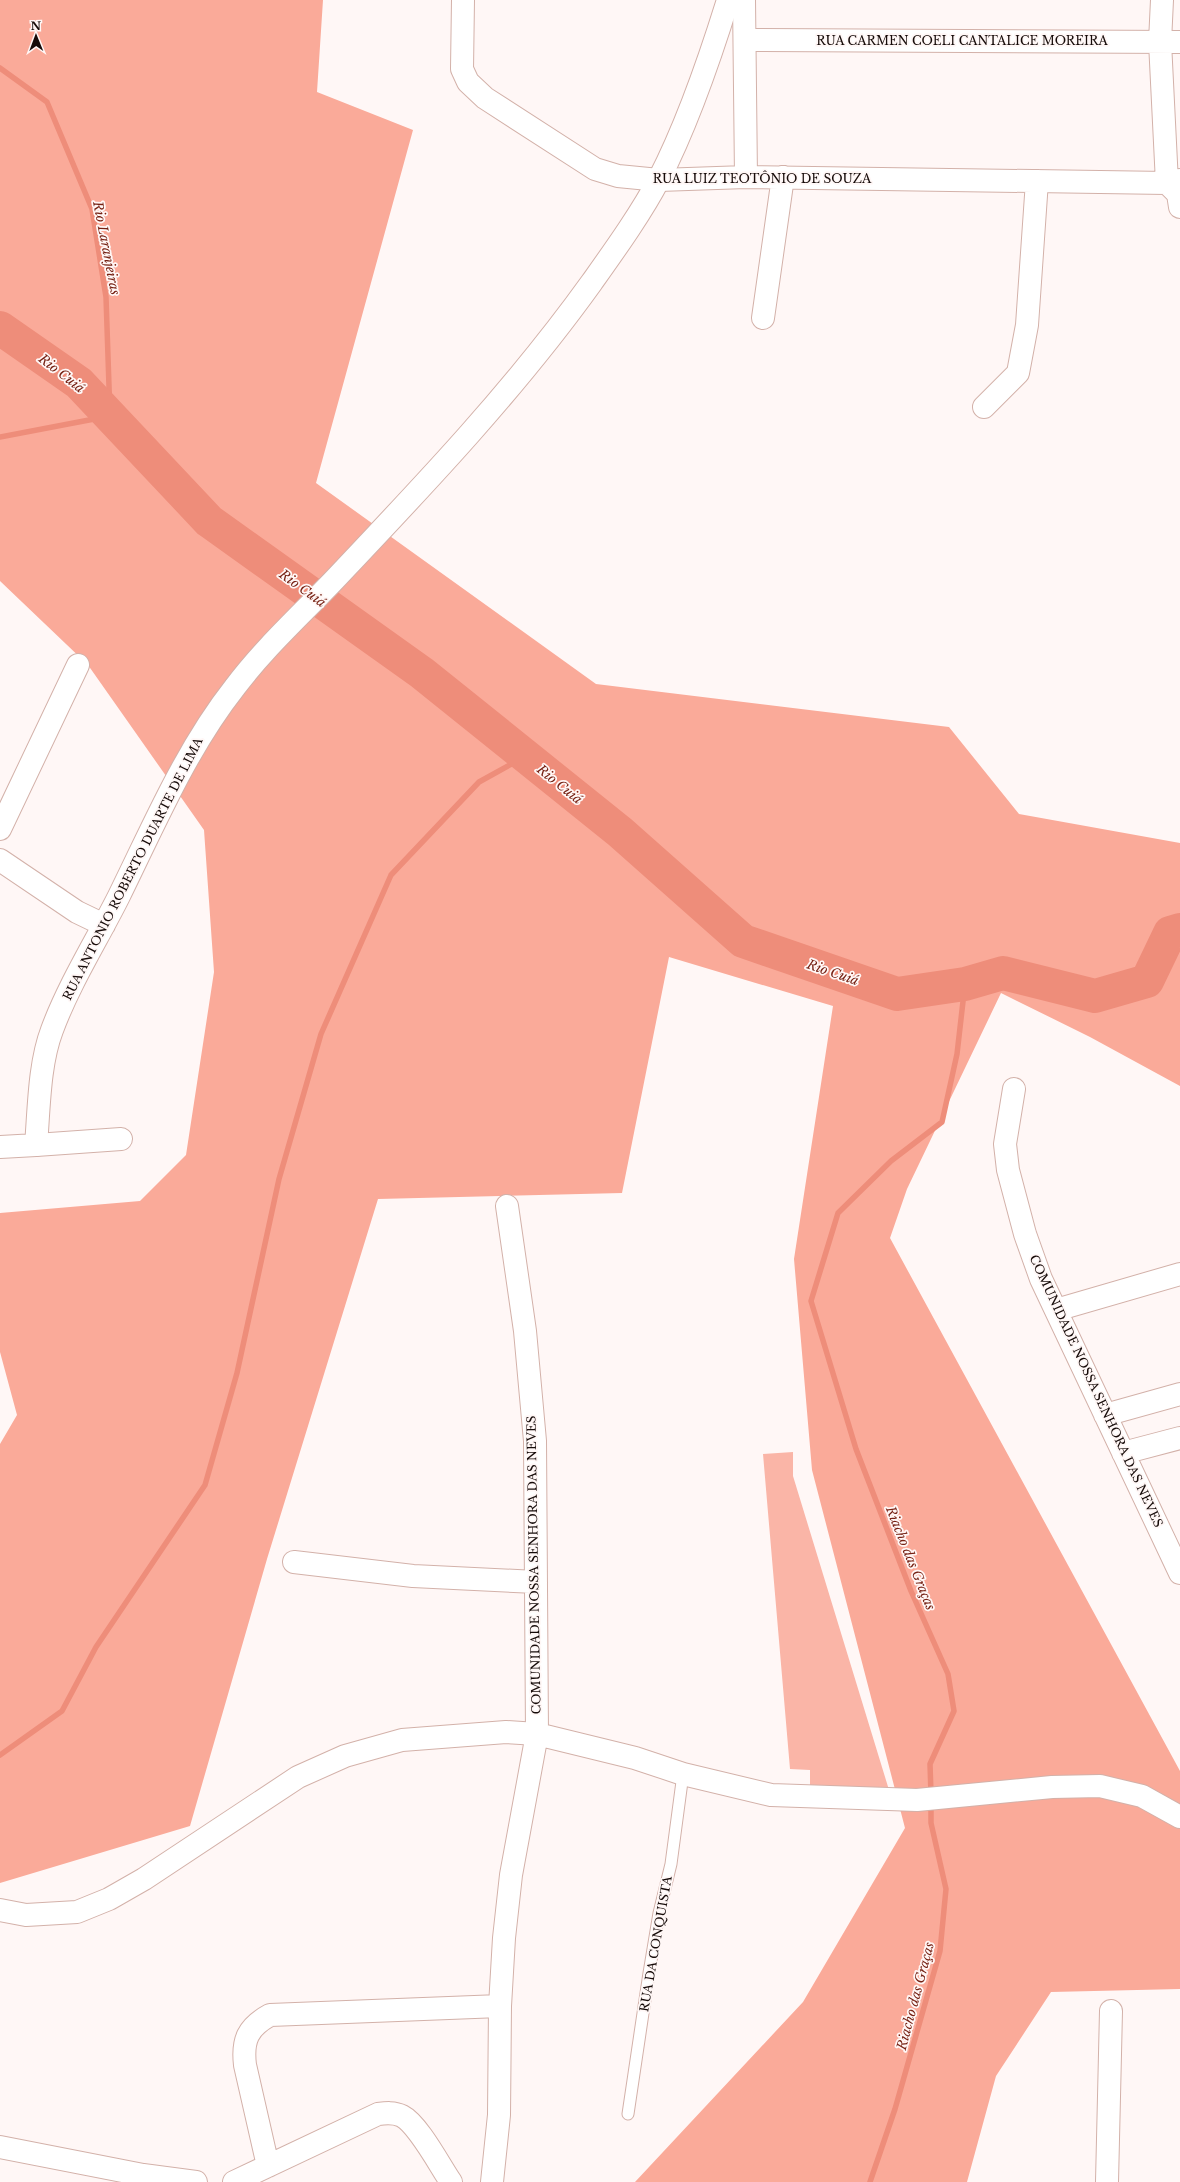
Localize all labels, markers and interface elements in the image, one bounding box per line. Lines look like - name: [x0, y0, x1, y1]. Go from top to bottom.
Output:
- north arrow: [16, 16, 56, 56]
- text: N: [31, 19, 42, 33]
- street label: RUA CARMEN COELI CANTALICE MOREIRA: [816, 33, 1108, 48]
- street label: RUA LUIZ TEOTÔNIO DE SOUZA: [653, 170, 872, 186]
- water label: Rio Laranjeiras: [89, 199, 124, 296]
- water label: Rio Cuiá: [35, 350, 88, 397]
- water label: Rio Cuiá: [275, 565, 329, 611]
- street label: RUA ANTONIO ROBERTO DUARTE DE LIMA: [59, 734, 206, 1003]
- water label: Rio Cuiá: [533, 760, 586, 808]
- water label: Rio Cuiá: [804, 955, 861, 989]
- street label: COMUNIDADE NOSSA SENHORA DAS NEVES: [1026, 1252, 1167, 1530]
- street label: COMUNIDADE NOSSA SENHORA DAS NEVES: [523, 1415, 544, 1715]
- water label: Riacho das Graças: [882, 1503, 939, 1613]
- street label: RUA DA CONQUISTA: [636, 1874, 675, 2013]
- water label: Riacho das Graças: [893, 1940, 938, 2053]

